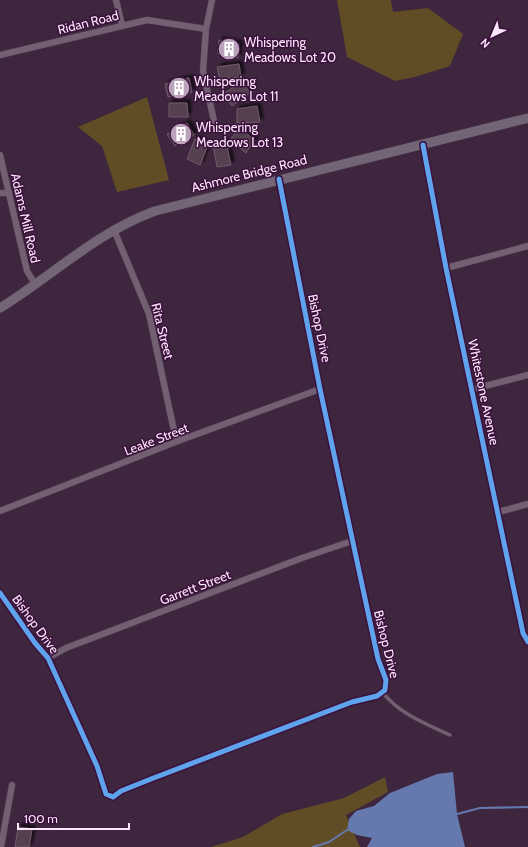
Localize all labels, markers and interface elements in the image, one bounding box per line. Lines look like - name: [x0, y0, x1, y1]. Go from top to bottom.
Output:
- street label: Ridan Road: [56, 7, 120, 37]
- north arrow: [472, 16, 512, 56]
- place label: Whispering Meadows Lot 20: [244, 34, 336, 65]
- text: N: [477, 35, 493, 51]
- building icon: Whispering Meadows Lot 20: [216, 36, 242, 62]
- place label: Whispering Meadows Lot 11: [194, 73, 279, 104]
- building icon: Whispering Meadows Lot 11: [166, 75, 192, 101]
- place label: Whispering Meadows Lot 13: [196, 119, 283, 150]
- building icon: Whispering Meadows Lot 13: [168, 121, 194, 147]
- street label: Ashmore Bridge Road: [190, 151, 308, 195]
- street label: Adams Mill Road: [8, 172, 44, 264]
- street label: Bishop Drive: [305, 292, 335, 364]
- street label: Rita Street: [148, 301, 178, 361]
- street label: Whitestone Avenue: [465, 338, 503, 447]
- street label: Leake Street: [121, 419, 191, 459]
- street label: Garrett Street: [157, 566, 233, 608]
- street label: Bishop Drive: [9, 591, 63, 657]
- street label: Bishop Drive: [371, 608, 403, 680]
- scale bar: [18, 805, 129, 831]
- text: 100 m: [24, 811, 58, 826]

